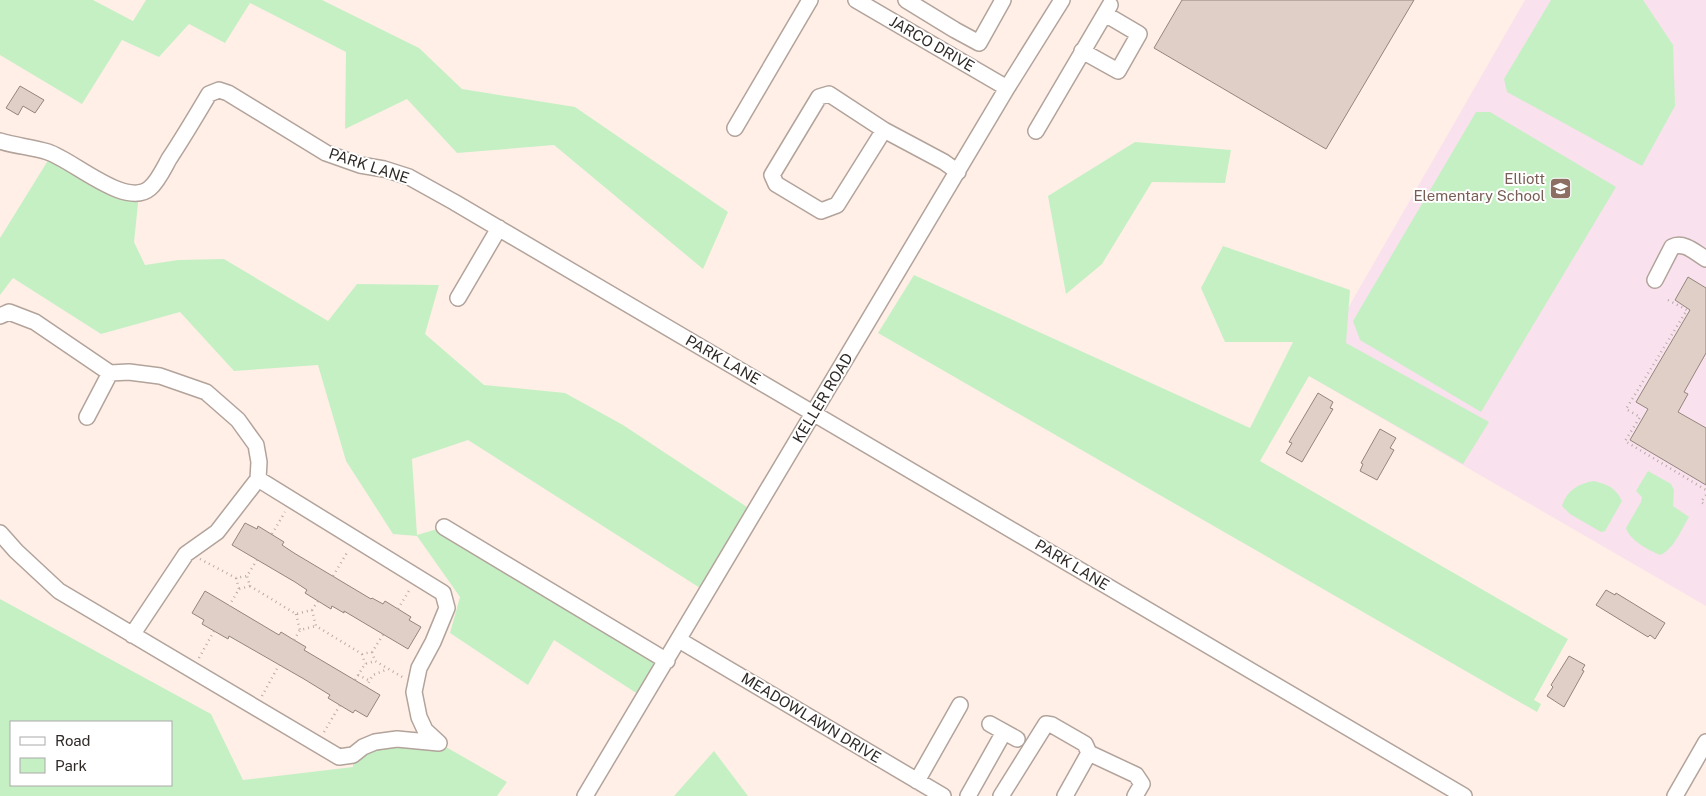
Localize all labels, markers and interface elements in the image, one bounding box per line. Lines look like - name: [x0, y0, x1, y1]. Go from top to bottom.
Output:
- street label: JARCO DRIVE: [887, 12, 978, 75]
- street label: PARK LANE: [327, 145, 411, 187]
- place label: Elliott Elementary School: [1413, 170, 1545, 204]
- school or university icon: Elliott Elementary School: [1549, 176, 1573, 200]
- street label: PARK LANE: [683, 331, 764, 388]
- street label: KELLER ROAD: [789, 350, 856, 446]
- street label: PARK LANE: [1032, 536, 1112, 593]
- street label: MEADOWLAWN DRIVE: [738, 669, 884, 766]
- legend: [10, 721, 172, 786]
- text: Road: [55, 732, 91, 749]
- text: Park: [55, 757, 87, 774]

